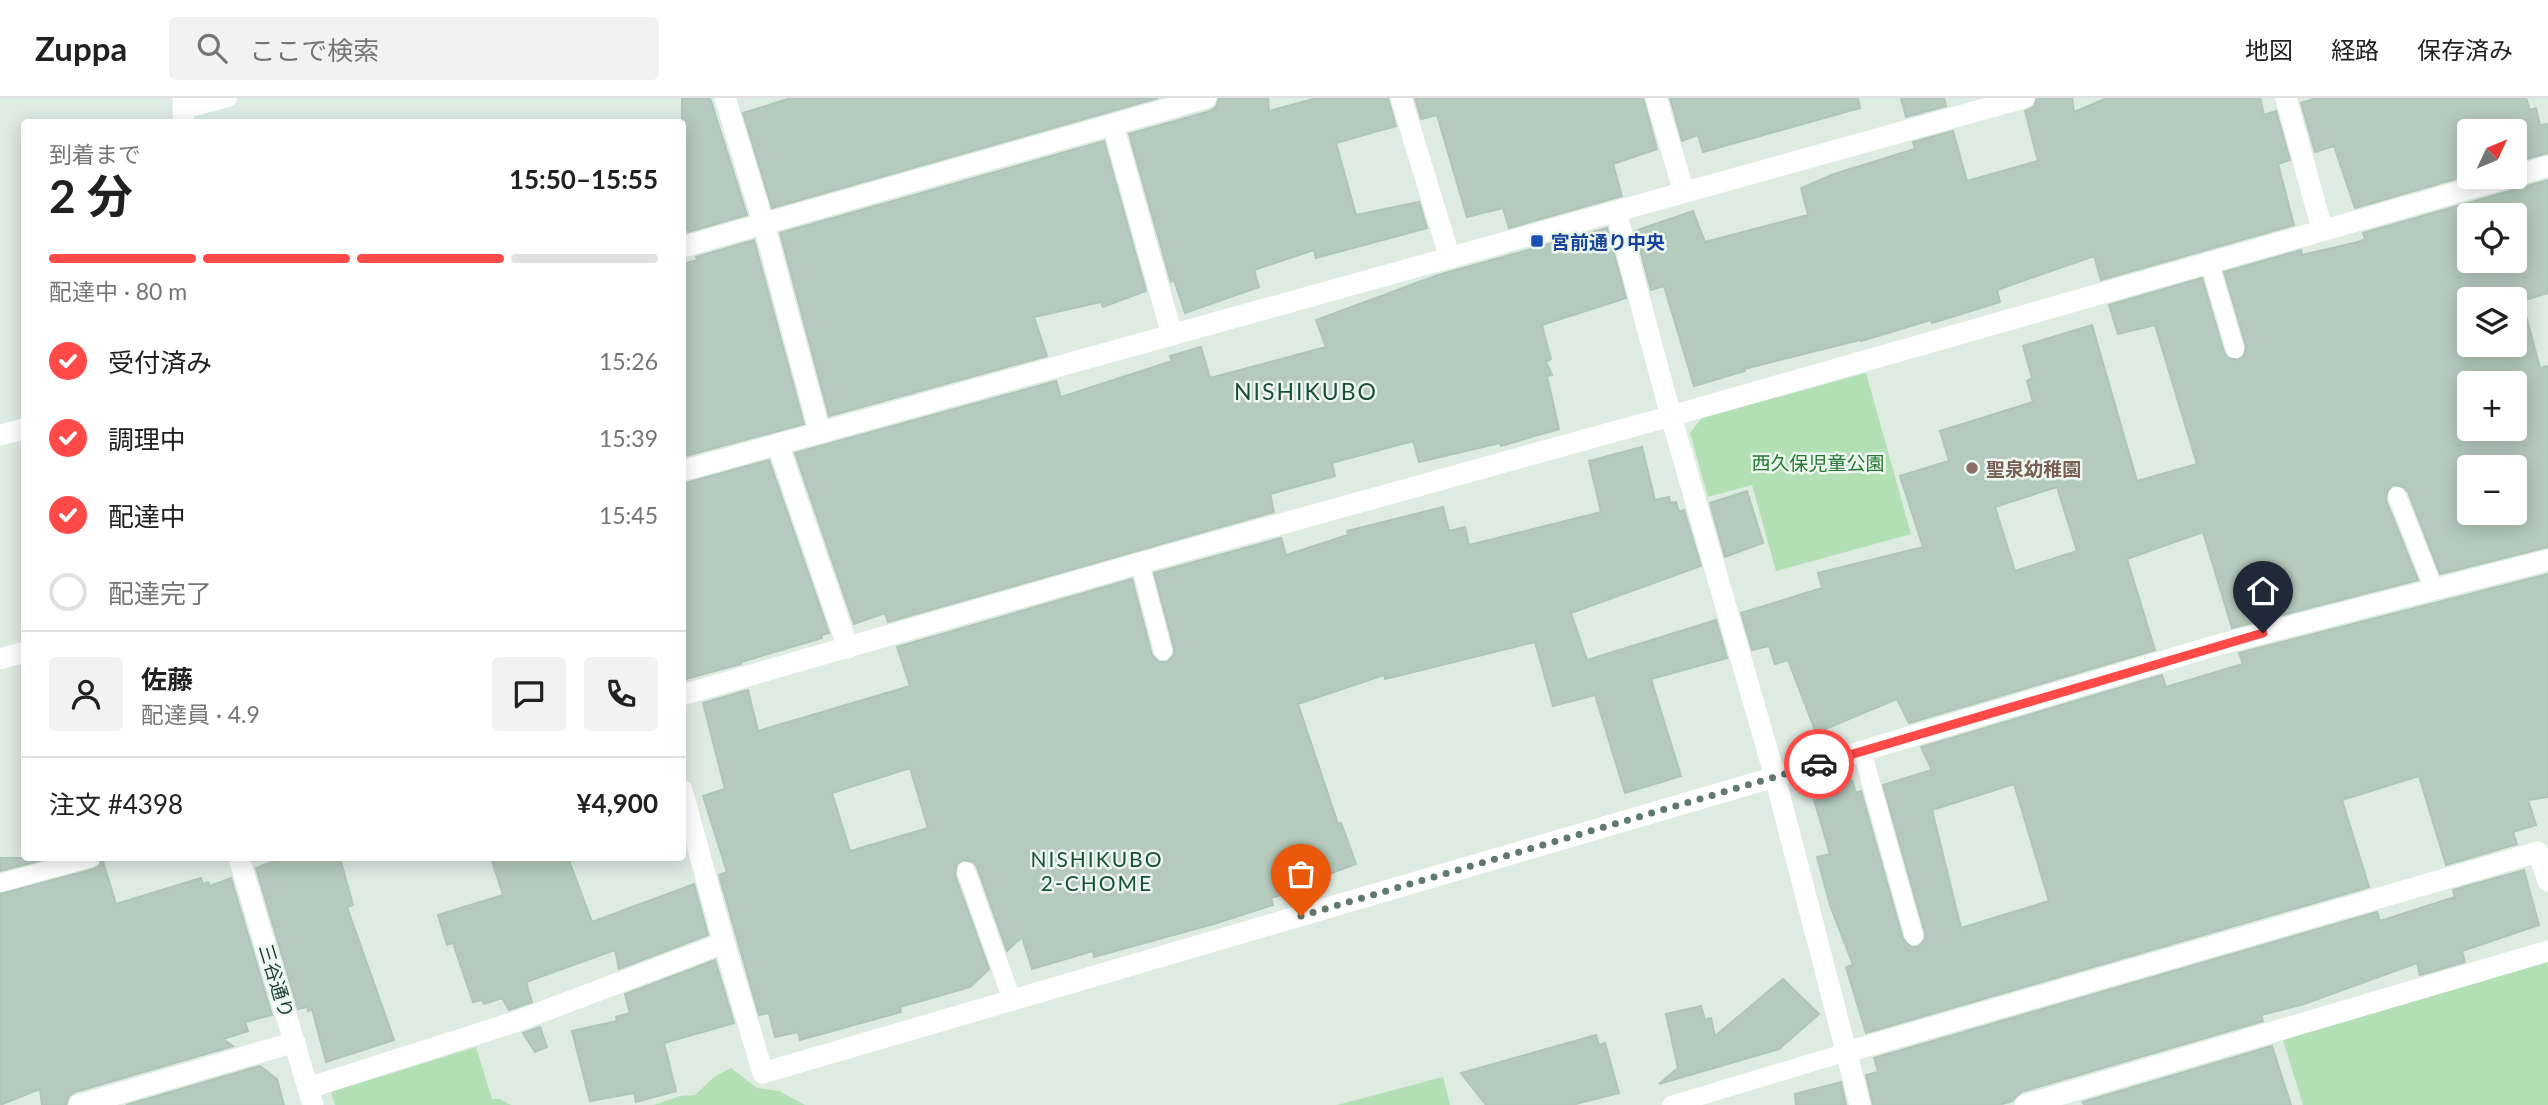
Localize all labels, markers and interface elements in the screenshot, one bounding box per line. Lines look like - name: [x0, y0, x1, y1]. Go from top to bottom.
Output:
- search box: [169, 17, 659, 80]
- text: Zuppa: [35, 28, 127, 68]
- icon: search: [193, 29, 231, 67]
- text: ここで検索: [249, 34, 379, 66]
- text: 地図: [2245, 35, 2293, 64]
- text: 経路: [2331, 35, 2379, 64]
- text: 保存済み: [2417, 35, 2513, 64]
- north arrow: [2457, 119, 2527, 189]
- map controls: [2457, 119, 2527, 525]
- text: 到着まで: [49, 140, 141, 168]
- text: 15:50–15:55: [509, 163, 658, 195]
- text: 2 分: [49, 168, 133, 223]
- button: locate: [2457, 203, 2527, 273]
- place label: 宮前通り中央: [1551, 230, 1665, 253]
- marker: 宮前通り中央: [1529, 233, 1545, 249]
- text: 配達中 · 80 m: [49, 277, 187, 305]
- button: layers: [2457, 287, 2527, 357]
- icon: check: [49, 342, 87, 380]
- text: 受付済み: [108, 346, 212, 378]
- text: 15:26: [599, 347, 658, 375]
- button: +: [2457, 371, 2527, 441]
- district label: NISHIKUBO: [1234, 377, 1378, 405]
- icon: check: [49, 419, 87, 457]
- text: 調理中: [108, 423, 186, 455]
- text: 15:39: [599, 424, 658, 452]
- park label: 西久保児童公園: [1751, 451, 1885, 474]
- button: −: [2457, 455, 2527, 525]
- place label: 聖泉幼稚園: [1986, 457, 2081, 480]
- marker: 聖泉幼稚園: [1964, 460, 1980, 476]
- icon: check: [49, 496, 87, 534]
- text: 配達中: [108, 500, 186, 532]
- text: 15:45: [599, 501, 658, 529]
- pin: [2233, 561, 2293, 633]
- icon: home: [2244, 572, 2282, 610]
- text: 配達完了: [108, 577, 212, 609]
- button: person: [49, 657, 123, 731]
- button: chat: [492, 657, 566, 731]
- button: phone: [584, 657, 658, 731]
- text: 佐藤: [141, 663, 193, 695]
- text: 配達員 · 4.9: [141, 700, 260, 728]
- courier: [1784, 729, 1854, 799]
- icon: car: [1800, 745, 1838, 783]
- text: ¥4,900: [577, 787, 658, 819]
- text: 注文 #4398: [49, 788, 183, 820]
- pin: [1271, 844, 1331, 916]
- district label: NISHIKUBO 2-CHOME: [1031, 846, 1163, 895]
- icon: bag: [1282, 855, 1320, 893]
- street label: 三谷通り: [255, 941, 299, 1021]

